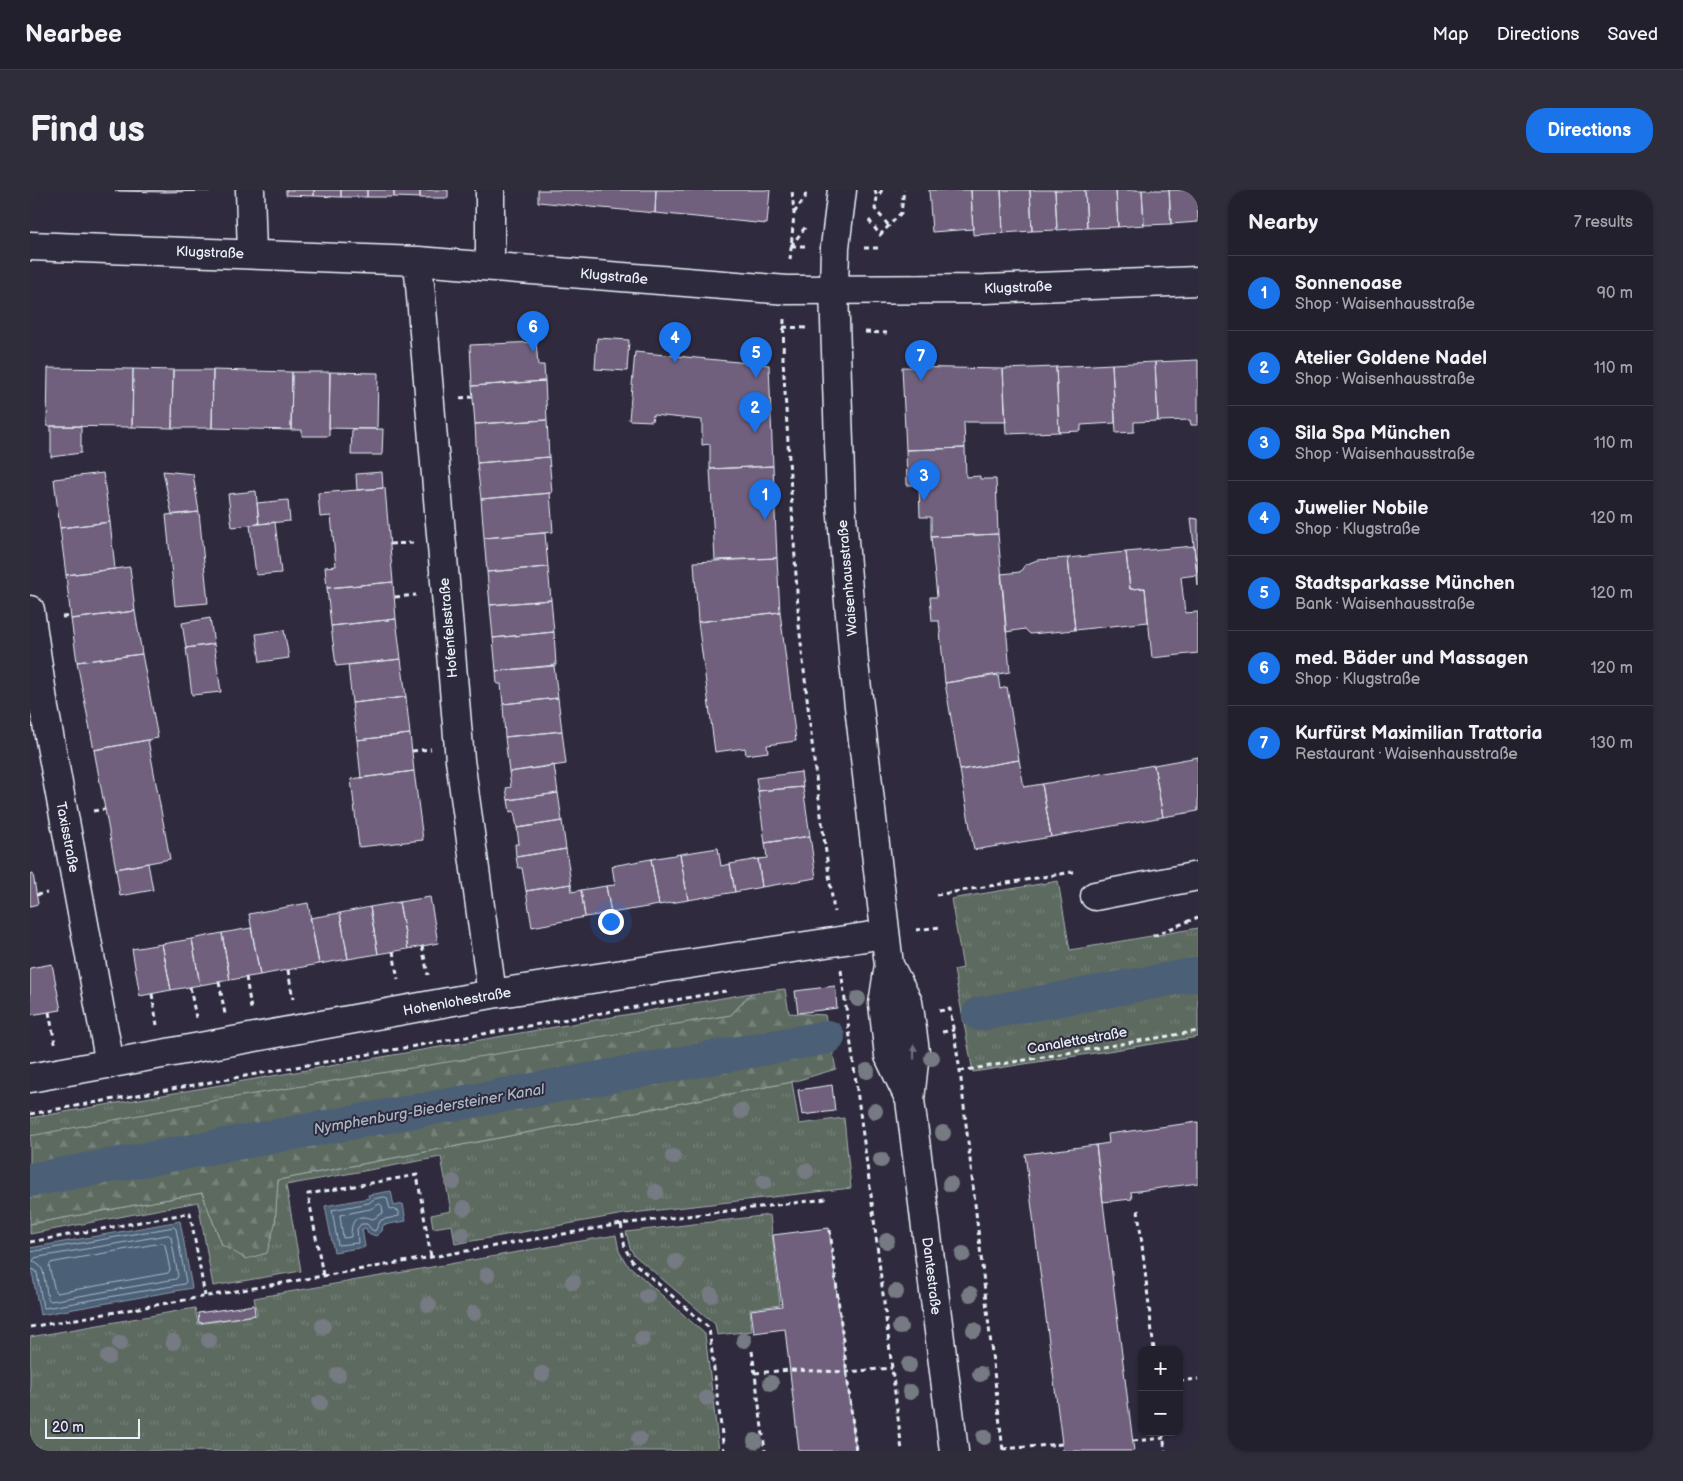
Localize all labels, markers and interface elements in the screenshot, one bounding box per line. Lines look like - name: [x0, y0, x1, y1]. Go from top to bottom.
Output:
- text: Nearbee: [25, 20, 122, 49]
- text: Map: [1433, 24, 1469, 45]
- text: Directions: [1497, 24, 1579, 45]
- text: Saved: [1607, 24, 1658, 45]
- button: Directions: [1526, 108, 1653, 153]
- text: Find us: [30, 109, 145, 152]
- text: Nearby: [1248, 210, 1318, 235]
- text: 7 results: [1574, 213, 1633, 232]
- street label: Klugstraße: [176, 243, 244, 262]
- street label: Klugstraße: [579, 265, 649, 288]
- text: Sonnenoase: [1295, 272, 1402, 295]
- street label: Klugstraße: [984, 278, 1052, 297]
- text: 1: [1261, 284, 1267, 303]
- text: 90 m: [1597, 284, 1633, 303]
- text: Shop · Waisenhausstraße: [1295, 295, 1475, 314]
- pin: 6: [517, 311, 549, 352]
- pin: 4: [659, 322, 691, 363]
- pin: 5: [740, 337, 772, 378]
- pin: 7: [905, 340, 937, 381]
- text: Atelier Goldene Nadel: [1295, 347, 1487, 370]
- text: 2: [1259, 359, 1269, 378]
- text: 110 m: [1594, 359, 1633, 378]
- text: Shop · Waisenhausstraße: [1295, 370, 1475, 389]
- pin: 2: [739, 392, 771, 433]
- text: Sila Spa München: [1295, 422, 1450, 445]
- text: 3: [1259, 434, 1269, 453]
- text: 110 m: [1594, 434, 1633, 453]
- text: Shop · Waisenhausstraße: [1295, 445, 1475, 464]
- pin: 3: [908, 460, 940, 501]
- pin: 1: [749, 479, 781, 520]
- text: Juwelier Nobile: [1295, 497, 1428, 520]
- text: 4: [1259, 509, 1269, 528]
- text: 120 m: [1590, 509, 1633, 528]
- street label: Waisenhausstraße: [834, 519, 861, 637]
- text: Shop · Klugstraße: [1295, 520, 1420, 539]
- text: Stadtsparkasse München: [1295, 572, 1515, 595]
- street label: Hofenfelsstraße: [436, 577, 461, 679]
- text: 5: [1259, 584, 1269, 603]
- text: 120 m: [1590, 584, 1633, 603]
- text: Bank · Waisenhausstraße: [1295, 595, 1475, 614]
- text: med. Bäder und Massagen: [1295, 647, 1528, 670]
- text: 6: [1259, 659, 1269, 678]
- text: 120 m: [1590, 659, 1633, 678]
- text: Shop · Klugstraße: [1295, 670, 1420, 689]
- text: Kurfürst Maximilian Trattoria: [1295, 722, 1542, 745]
- text: 7: [1260, 734, 1268, 753]
- text: 130 m: [1590, 734, 1633, 753]
- text: Restaurant · Waisenhausstraße: [1295, 745, 1518, 764]
- street label: Taxisstraße: [52, 800, 83, 874]
- your location: [598, 909, 624, 935]
- street label: Hohenlohestraße: [402, 984, 512, 1019]
- street label: Canalettostraße: [1026, 1023, 1128, 1058]
- one-way arrow: [910, 1044, 918, 1060]
- water label: Nymphenburg-Biedersteiner Kanal: [312, 1080, 547, 1139]
- street label: Dantestraße: [918, 1236, 945, 1316]
- map controls: [1138, 1346, 1183, 1436]
- button: +: [1138, 1346, 1183, 1391]
- button: −: [1138, 1391, 1183, 1436]
- scale bar: [45, 1416, 140, 1439]
- text: 20 m: [52, 1419, 84, 1436]

